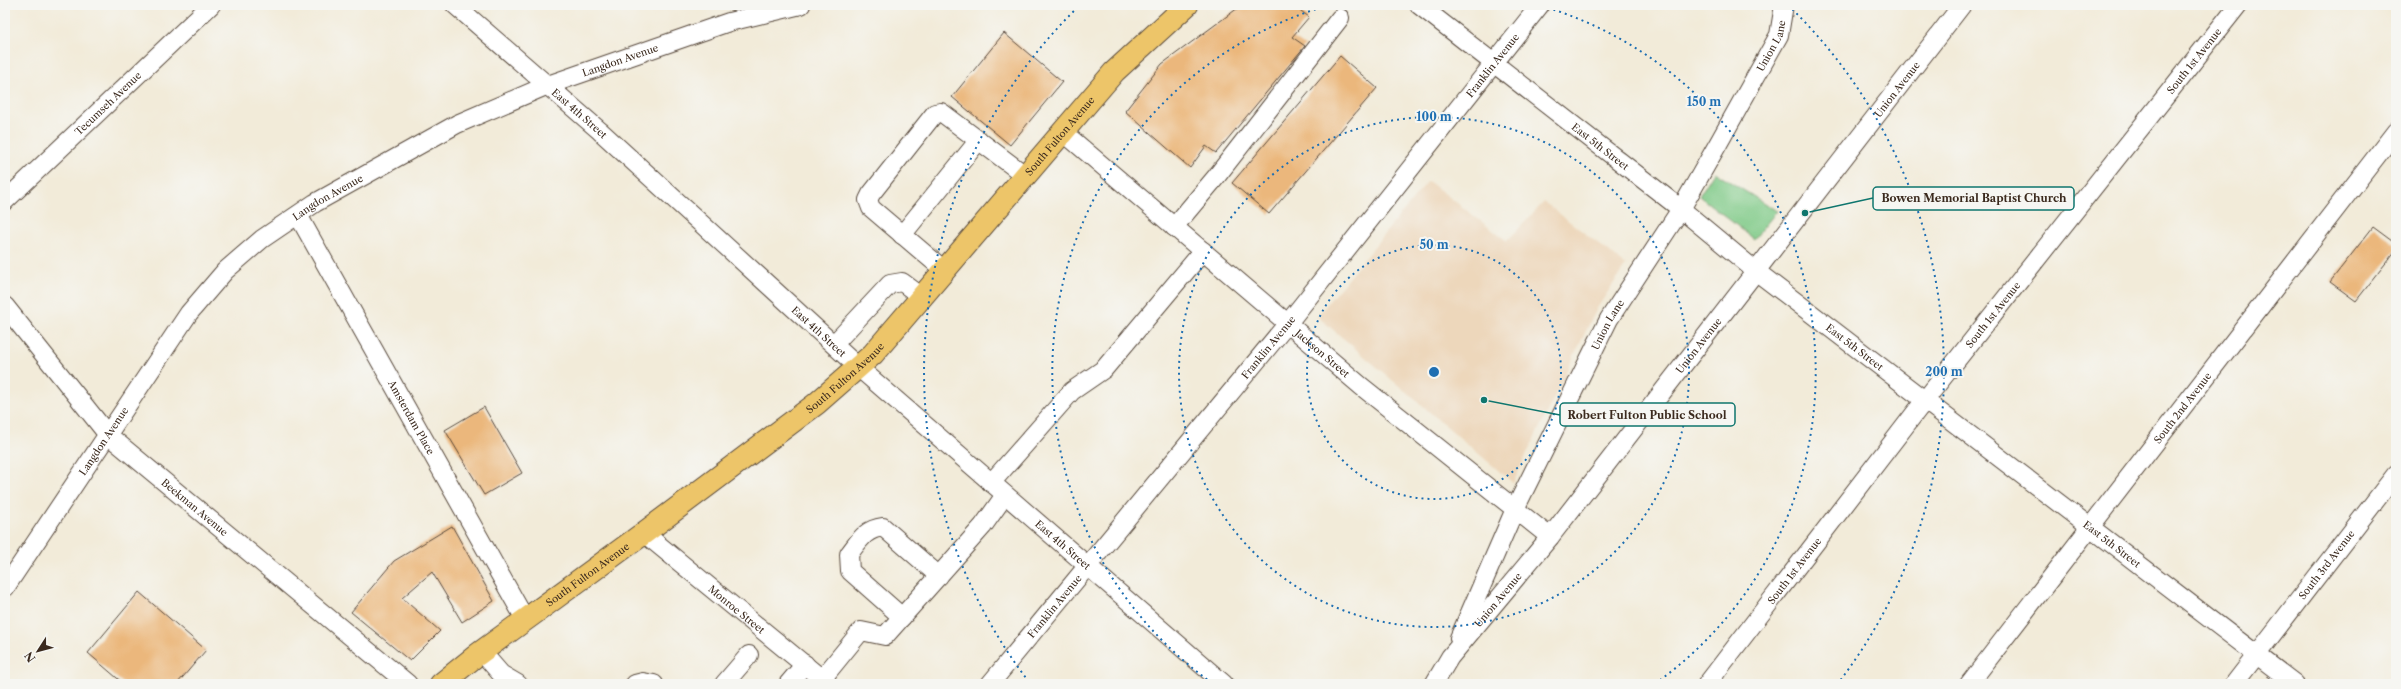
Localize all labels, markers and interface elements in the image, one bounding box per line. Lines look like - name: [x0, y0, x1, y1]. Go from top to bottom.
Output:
- street label: Union Lane: [1754, 19, 1788, 74]
- street label: South 1st Avenue: [2164, 25, 2224, 96]
- street label: Franklin Avenue: [1463, 30, 1522, 100]
- street label: Langdon Avenue: [580, 41, 660, 79]
- street label: Union Avenue: [1871, 58, 1923, 120]
- street label: Tecumseh Avenue: [72, 68, 144, 138]
- street label: East 4th Street: [549, 86, 610, 141]
- street label: South Fulton Avenue: [1022, 93, 1097, 178]
- text: 150 m: [1687, 94, 1721, 109]
- text: 100 m: [1416, 109, 1452, 124]
- street label: East 5th Street: [1569, 120, 1632, 173]
- street label: Langdon Avenue: [290, 171, 365, 223]
- callout: Bowen Memorial Baptist Church: [1873, 187, 2074, 210]
- text: Bowen Memorial Baptist Church: [1881, 191, 2067, 205]
- text: 50 m: [1419, 237, 1449, 252]
- street label: South 1st Avenue: [1963, 279, 2023, 350]
- street label: Union Lane: [1588, 297, 1627, 352]
- street label: East 4th Street: [789, 303, 849, 360]
- street label: Franklin Avenue: [1238, 312, 1298, 381]
- street label: Union Avenue: [1673, 315, 1724, 376]
- street label: East 5th Street: [1823, 321, 1887, 373]
- street label: Jackson Street: [1291, 325, 1353, 380]
- street label: South Fulton Avenue: [803, 339, 887, 416]
- text: 200 m: [1925, 364, 1963, 379]
- centre of rings: [1427, 365, 1441, 379]
- street label: South 2nd Avenue: [2151, 369, 2214, 446]
- street label: Amsterdam Place: [385, 377, 438, 457]
- callout: Robert Fulton Public School: [1560, 403, 1735, 426]
- street label: Langdon Avenue: [76, 404, 131, 478]
- text: Robert Fulton Public School: [1567, 408, 1727, 422]
- street label: Beekman Avenue: [159, 476, 231, 539]
- street label: East 4th Street: [1033, 517, 1094, 573]
- street label: East 5th Street: [2081, 518, 2144, 570]
- street label: South 3rd Avenue: [2295, 527, 2357, 602]
- street label: South 1st Avenue: [1764, 534, 1824, 607]
- street label: South Fulton Avenue: [543, 539, 632, 609]
- street label: Union Avenue: [1471, 569, 1524, 630]
- street label: Franklin Avenue: [1024, 572, 1084, 640]
- street label: Monroe Street: [706, 582, 768, 636]
- north arrow: [18, 631, 58, 671]
- text: N: [21, 649, 38, 665]

